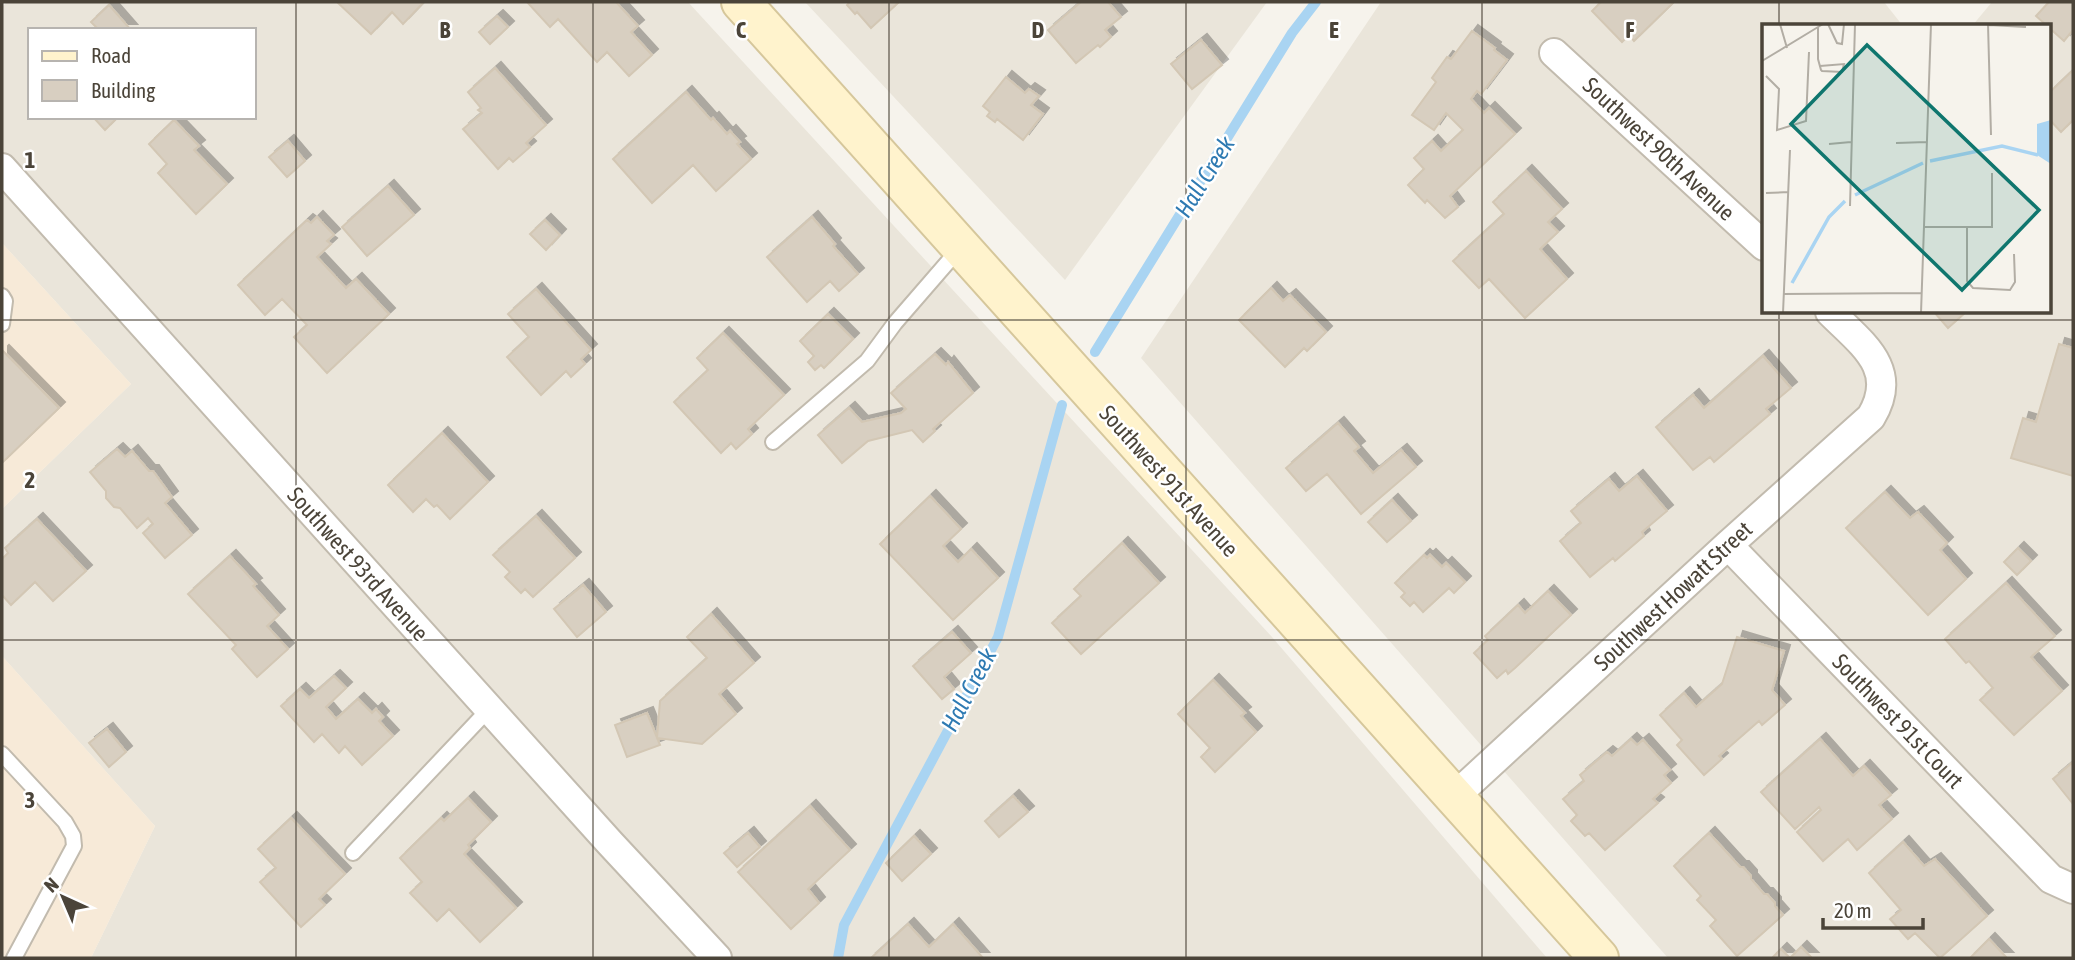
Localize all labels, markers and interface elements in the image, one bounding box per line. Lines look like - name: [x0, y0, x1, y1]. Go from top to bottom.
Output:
- text: B: [440, 17, 451, 43]
- text: C: [736, 17, 747, 43]
- text: D: [1032, 17, 1045, 43]
- text: E: [1329, 17, 1339, 43]
- text: F: [1625, 17, 1635, 43]
- inset map: [1762, 24, 2050, 313]
- legend: [28, 28, 256, 119]
- text: Road: [91, 43, 131, 67]
- street label: Southwest 90th Avenue: [1578, 72, 1740, 226]
- text: Building: [91, 78, 155, 102]
- water label: Hall Creek: [1169, 131, 1240, 222]
- text: 1: [25, 147, 36, 173]
- street label: Southwest 91st Avenue: [1094, 400, 1244, 562]
- text: 2: [25, 467, 35, 493]
- street label: Southwest 93rd Avenue: [282, 482, 434, 646]
- street label: Southwest Howatt Street: [1589, 516, 1757, 676]
- water label: Hall Creek: [935, 643, 1002, 736]
- street label: Southwest 91st Court: [1827, 649, 1969, 793]
- text: 3: [25, 787, 35, 813]
- north arrow: [28, 862, 98, 932]
- text: N: [40, 873, 63, 897]
- scale bar: [1823, 886, 1923, 930]
- text: 20 m: [1834, 898, 1872, 922]

